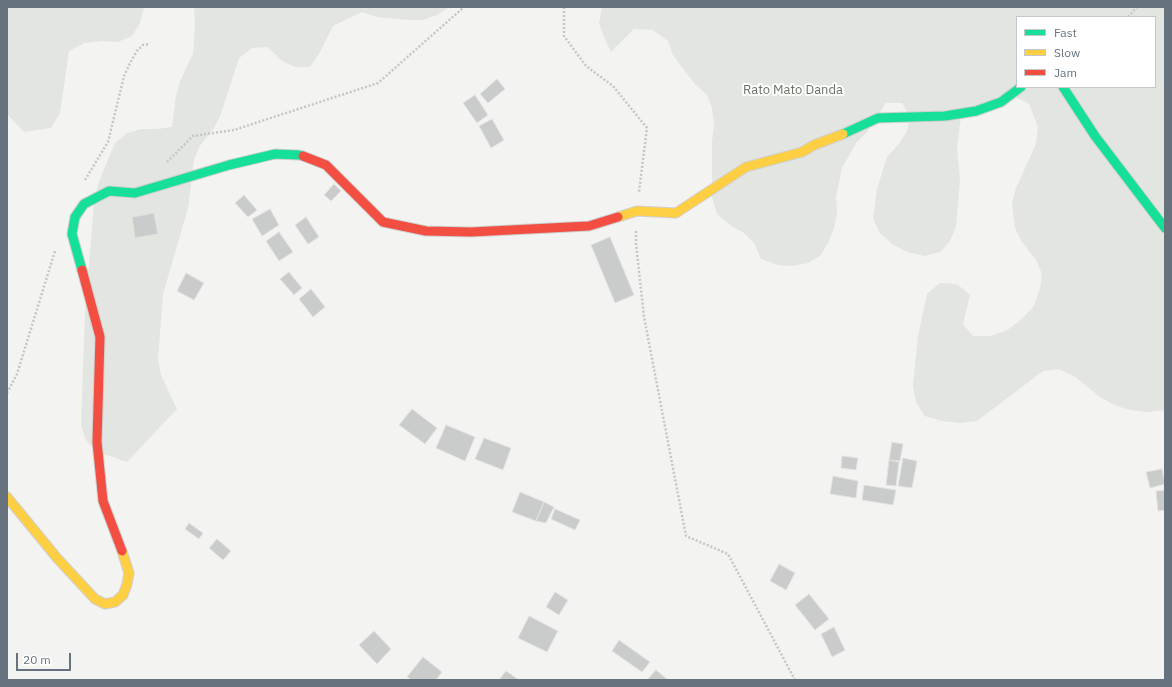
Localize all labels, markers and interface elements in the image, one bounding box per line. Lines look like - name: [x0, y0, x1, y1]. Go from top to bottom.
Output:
- legend: [1016, 16, 1156, 88]
- text: Fast: [1054, 25, 1077, 40]
- text: Slow: [1054, 45, 1080, 60]
- text: Jam: [1054, 65, 1077, 80]
- park label: Rato Mato Danda: [743, 82, 843, 98]
- scale bar: [18, 645, 73, 671]
- text: 20 m: [23, 652, 51, 667]

